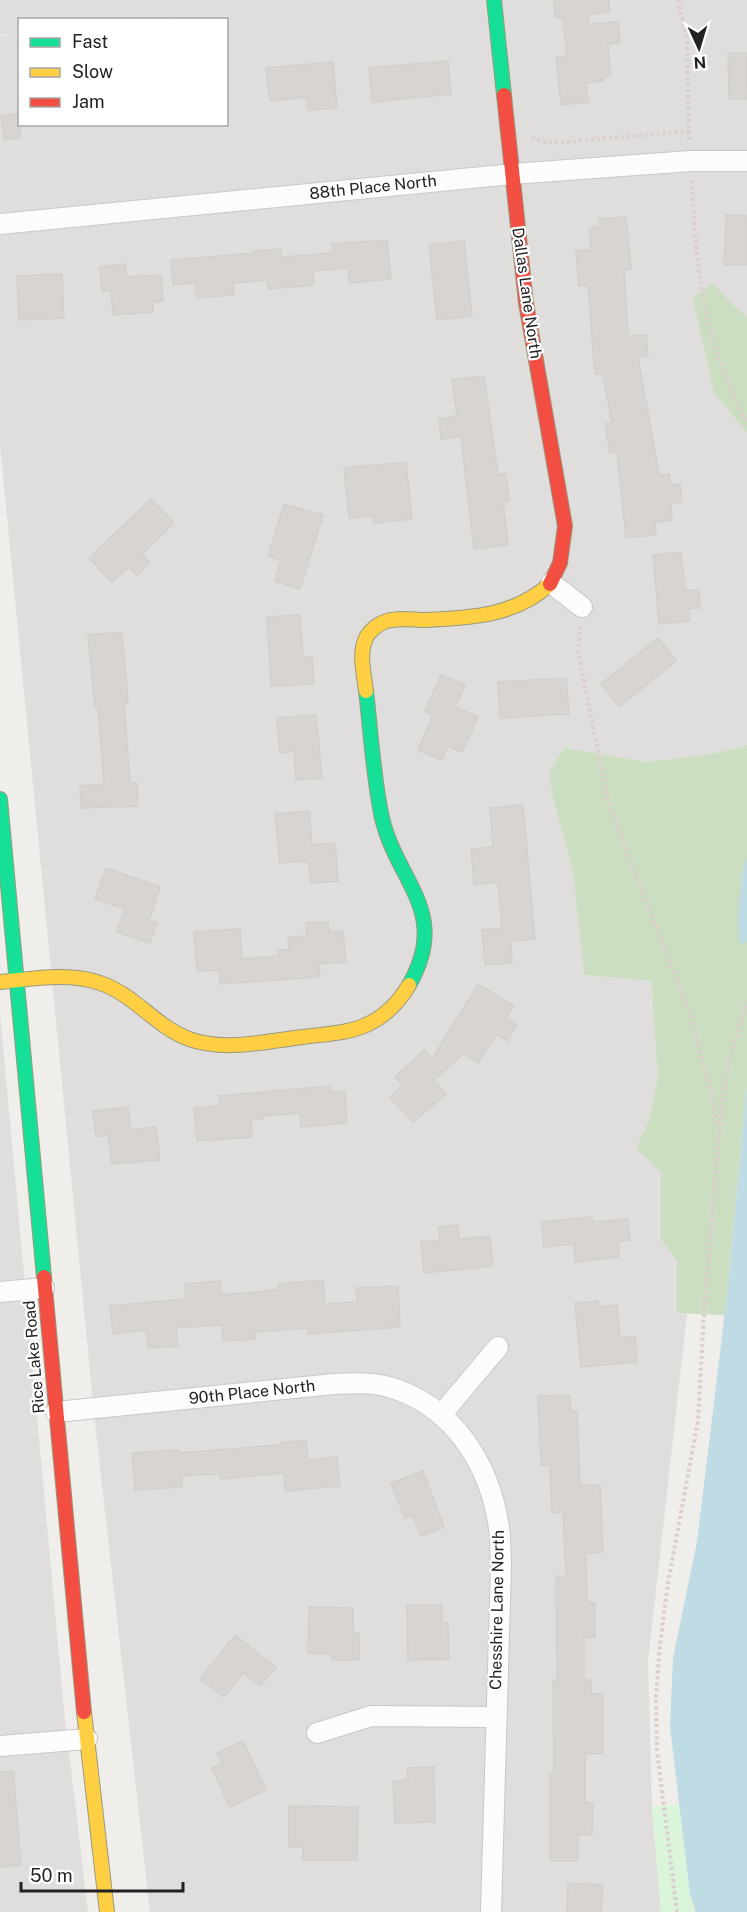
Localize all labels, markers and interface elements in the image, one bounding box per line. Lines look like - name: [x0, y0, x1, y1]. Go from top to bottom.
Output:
- legend: [18, 18, 228, 126]
- north arrow: [669, 18, 729, 78]
- text: Fast: [72, 31, 108, 52]
- text: N: [693, 53, 707, 72]
- text: Slow: [72, 61, 113, 82]
- text: Jam: [72, 91, 105, 112]
- street label: 88th Place North: [308, 171, 438, 203]
- street label: Dallas Lane North: [508, 226, 546, 360]
- street label: Rice Lake Road: [20, 1300, 48, 1414]
- street label: 90th Place North: [188, 1376, 316, 1408]
- street label: Chesshire Lane North: [486, 1530, 508, 1690]
- scale bar: [21, 1855, 183, 1893]
- text: 50 m: [30, 1865, 73, 1886]

